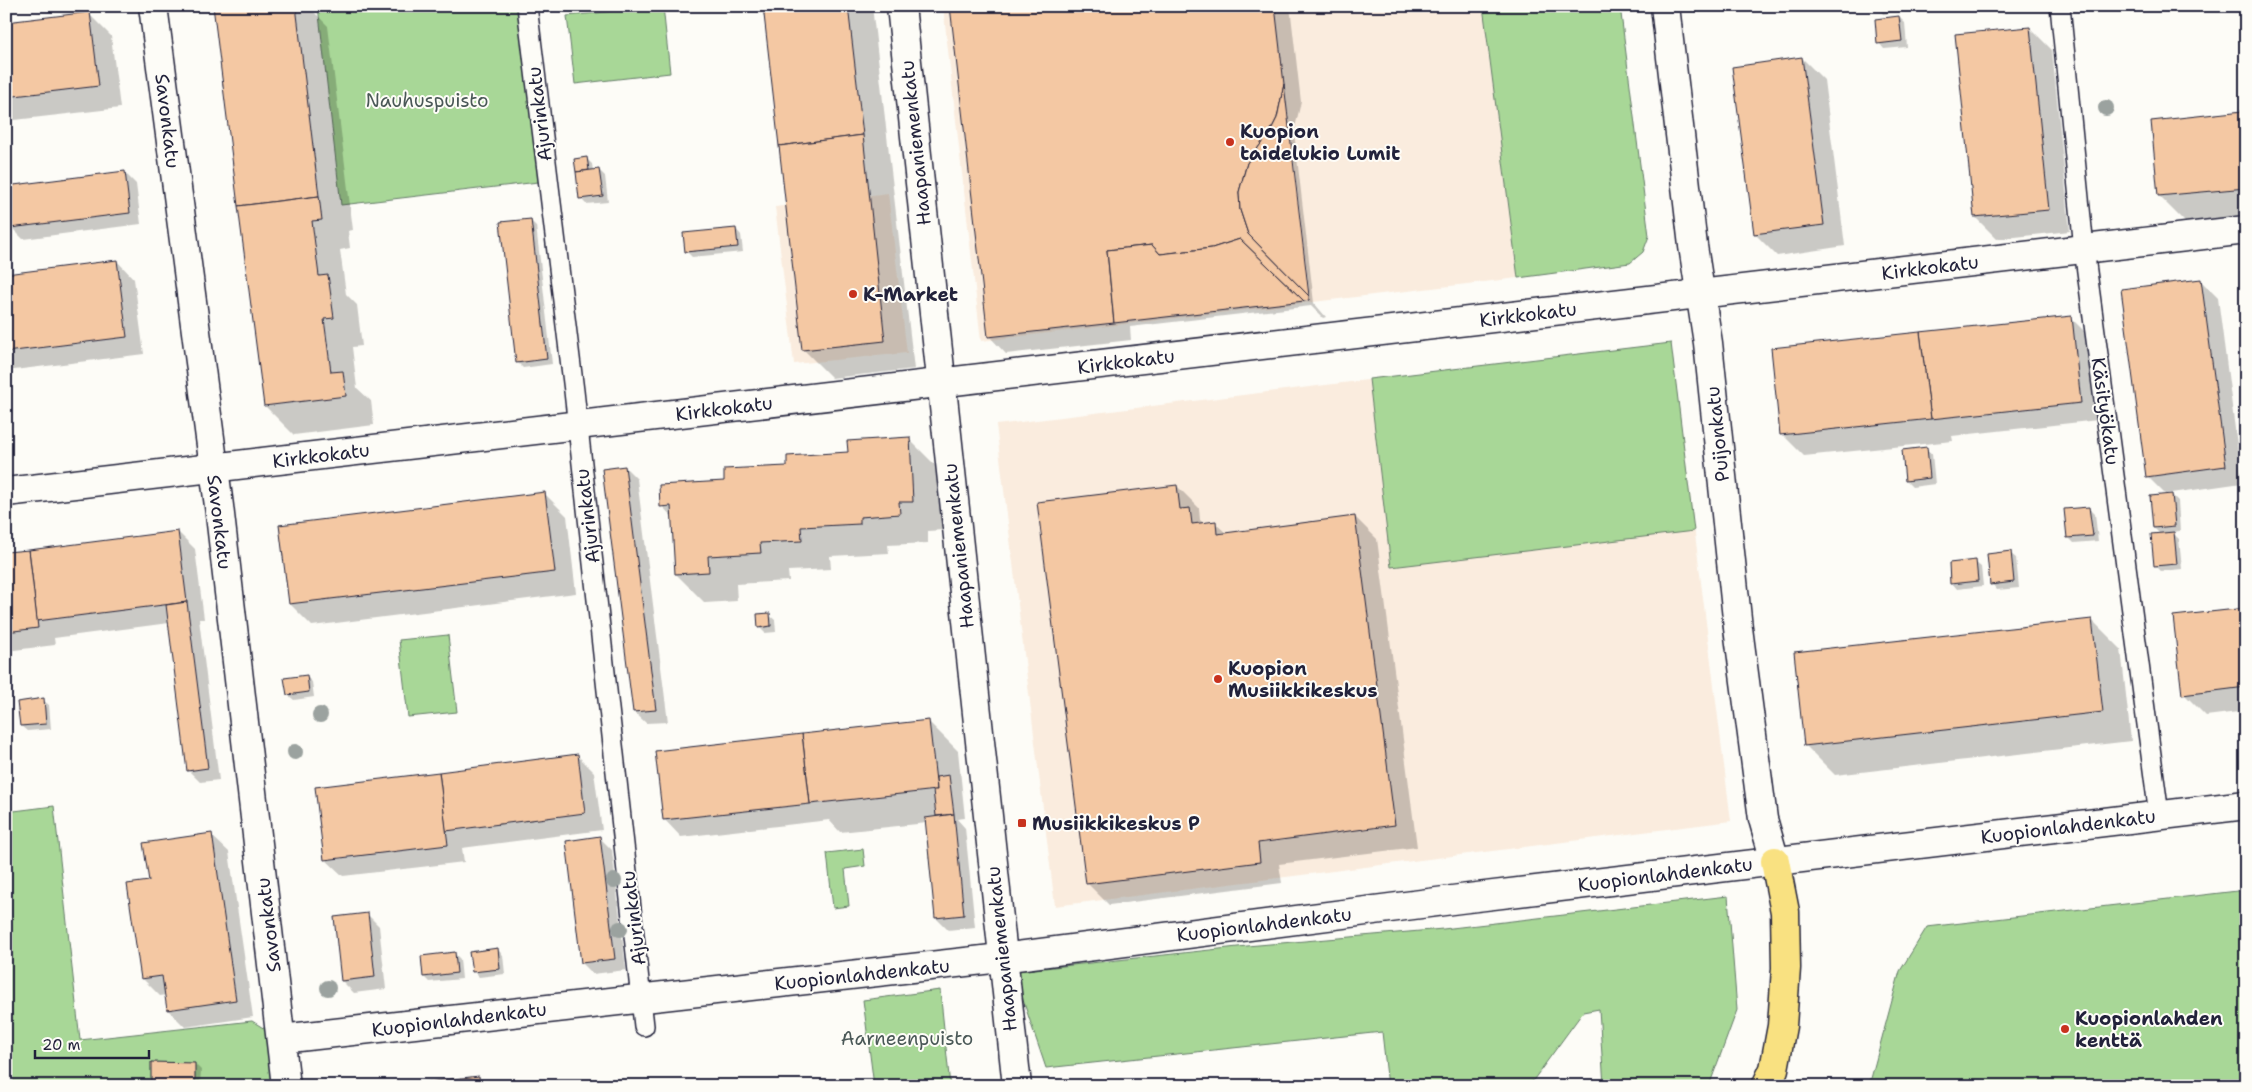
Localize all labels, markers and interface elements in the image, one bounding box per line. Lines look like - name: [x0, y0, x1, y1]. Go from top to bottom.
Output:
- street label: Haapaniemenkatu: [894, 59, 937, 227]
- street label: Ajurinkatu: [521, 65, 558, 163]
- street label: Savonkatu: [149, 72, 186, 170]
- park label: Nauhuspuisto: [366, 88, 488, 113]
- place label: Kuopion taidelukio Lumit: [1240, 119, 1400, 166]
- marker: Kuopion taidelukio Lumit: [1224, 136, 1236, 148]
- street label: Kirkkokatu: [1880, 249, 1980, 286]
- place label: K-Market: [863, 282, 958, 307]
- marker: K-Market: [847, 288, 859, 300]
- street label: Kirkkokatu: [1478, 296, 1578, 333]
- street label: Kirkkokatu: [1076, 343, 1176, 380]
- street label: Käsityökatu: [2086, 355, 2125, 467]
- street label: Puijonkatu: [1700, 385, 1735, 483]
- street label: Kirkkokatu: [674, 390, 774, 427]
- street label: Kirkkokatu: [271, 437, 371, 474]
- street label: Haapaniemenkatu: [937, 462, 980, 630]
- street label: Ajurinkatu: [569, 467, 606, 565]
- street label: Savonkatu: [201, 473, 238, 571]
- place label: Kuopion Musiikkikeskus: [1228, 656, 1378, 703]
- marker: Kuopion Musiikkikeskus: [1212, 673, 1224, 685]
- street label: Kuopionlahdenkatu: [1979, 803, 2157, 850]
- place label: Musiikkikeskus P: [1032, 811, 1200, 836]
- marker: Musiikkikeskus P: [1016, 817, 1028, 829]
- street label: Kuopionlahdenkatu: [1576, 851, 1754, 898]
- street label: Haapaniemenkatu: [980, 865, 1023, 1033]
- street label: Ajurinkatu: [615, 869, 652, 967]
- street label: Savonkatu: [250, 876, 287, 974]
- street label: Kuopionlahdenkatu: [1175, 901, 1353, 948]
- street label: Kuopionlahdenkatu: [773, 953, 951, 996]
- street label: Kuopionlahdenkatu: [370, 996, 548, 1043]
- place label: Kuopionlahden kenttä: [2075, 1006, 2223, 1053]
- marker: Kuopionlahden kenttä: [2059, 1023, 2071, 1035]
- park label: Aarneenpuisto: [841, 1026, 973, 1051]
- scale bar: [35, 1027, 149, 1059]
- text: 20 m: [42, 1035, 81, 1055]

